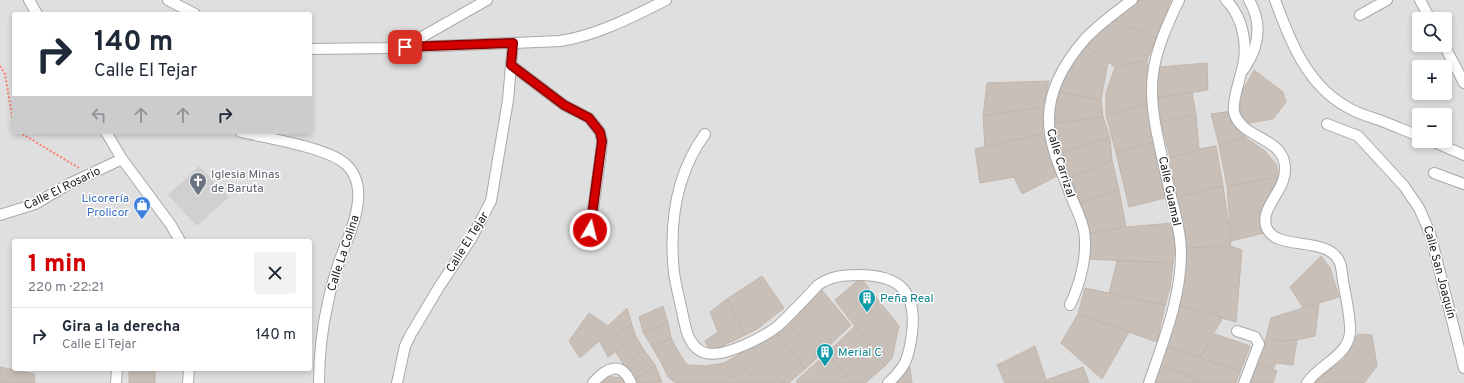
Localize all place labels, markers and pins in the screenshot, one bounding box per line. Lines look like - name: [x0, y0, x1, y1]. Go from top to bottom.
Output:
- pin: [388, 30, 422, 64]
- place label: Iglesia Minas de Baruta: [211, 167, 280, 197]
- church icon: Iglesia Minas de Baruta: [188, 171, 208, 196]
- place label: Licorería Prolicor: [82, 191, 129, 221]
- shop icon: Licorería Prolicor: [132, 195, 152, 220]
- building icon: Peña Real: [857, 288, 877, 313]
- place label: Peña Real: [880, 291, 934, 307]
- building icon: Merial C: [815, 342, 835, 367]
- place label: Merial C: [838, 345, 882, 361]

